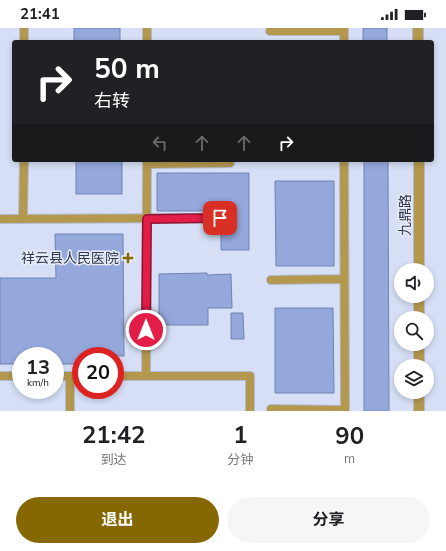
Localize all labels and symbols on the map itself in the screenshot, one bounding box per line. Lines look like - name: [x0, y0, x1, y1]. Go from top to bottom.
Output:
- street label: 九鼎路: [396, 194, 415, 236]
- pin: [203, 201, 237, 235]
- place label: 祥云县人民医院: [21, 249, 119, 268]
- marker: 祥云县人民医院: [122, 252, 134, 264]
- position arrow: [125, 309, 167, 351]
- speed limit sign: 20: [72, 347, 124, 399]

